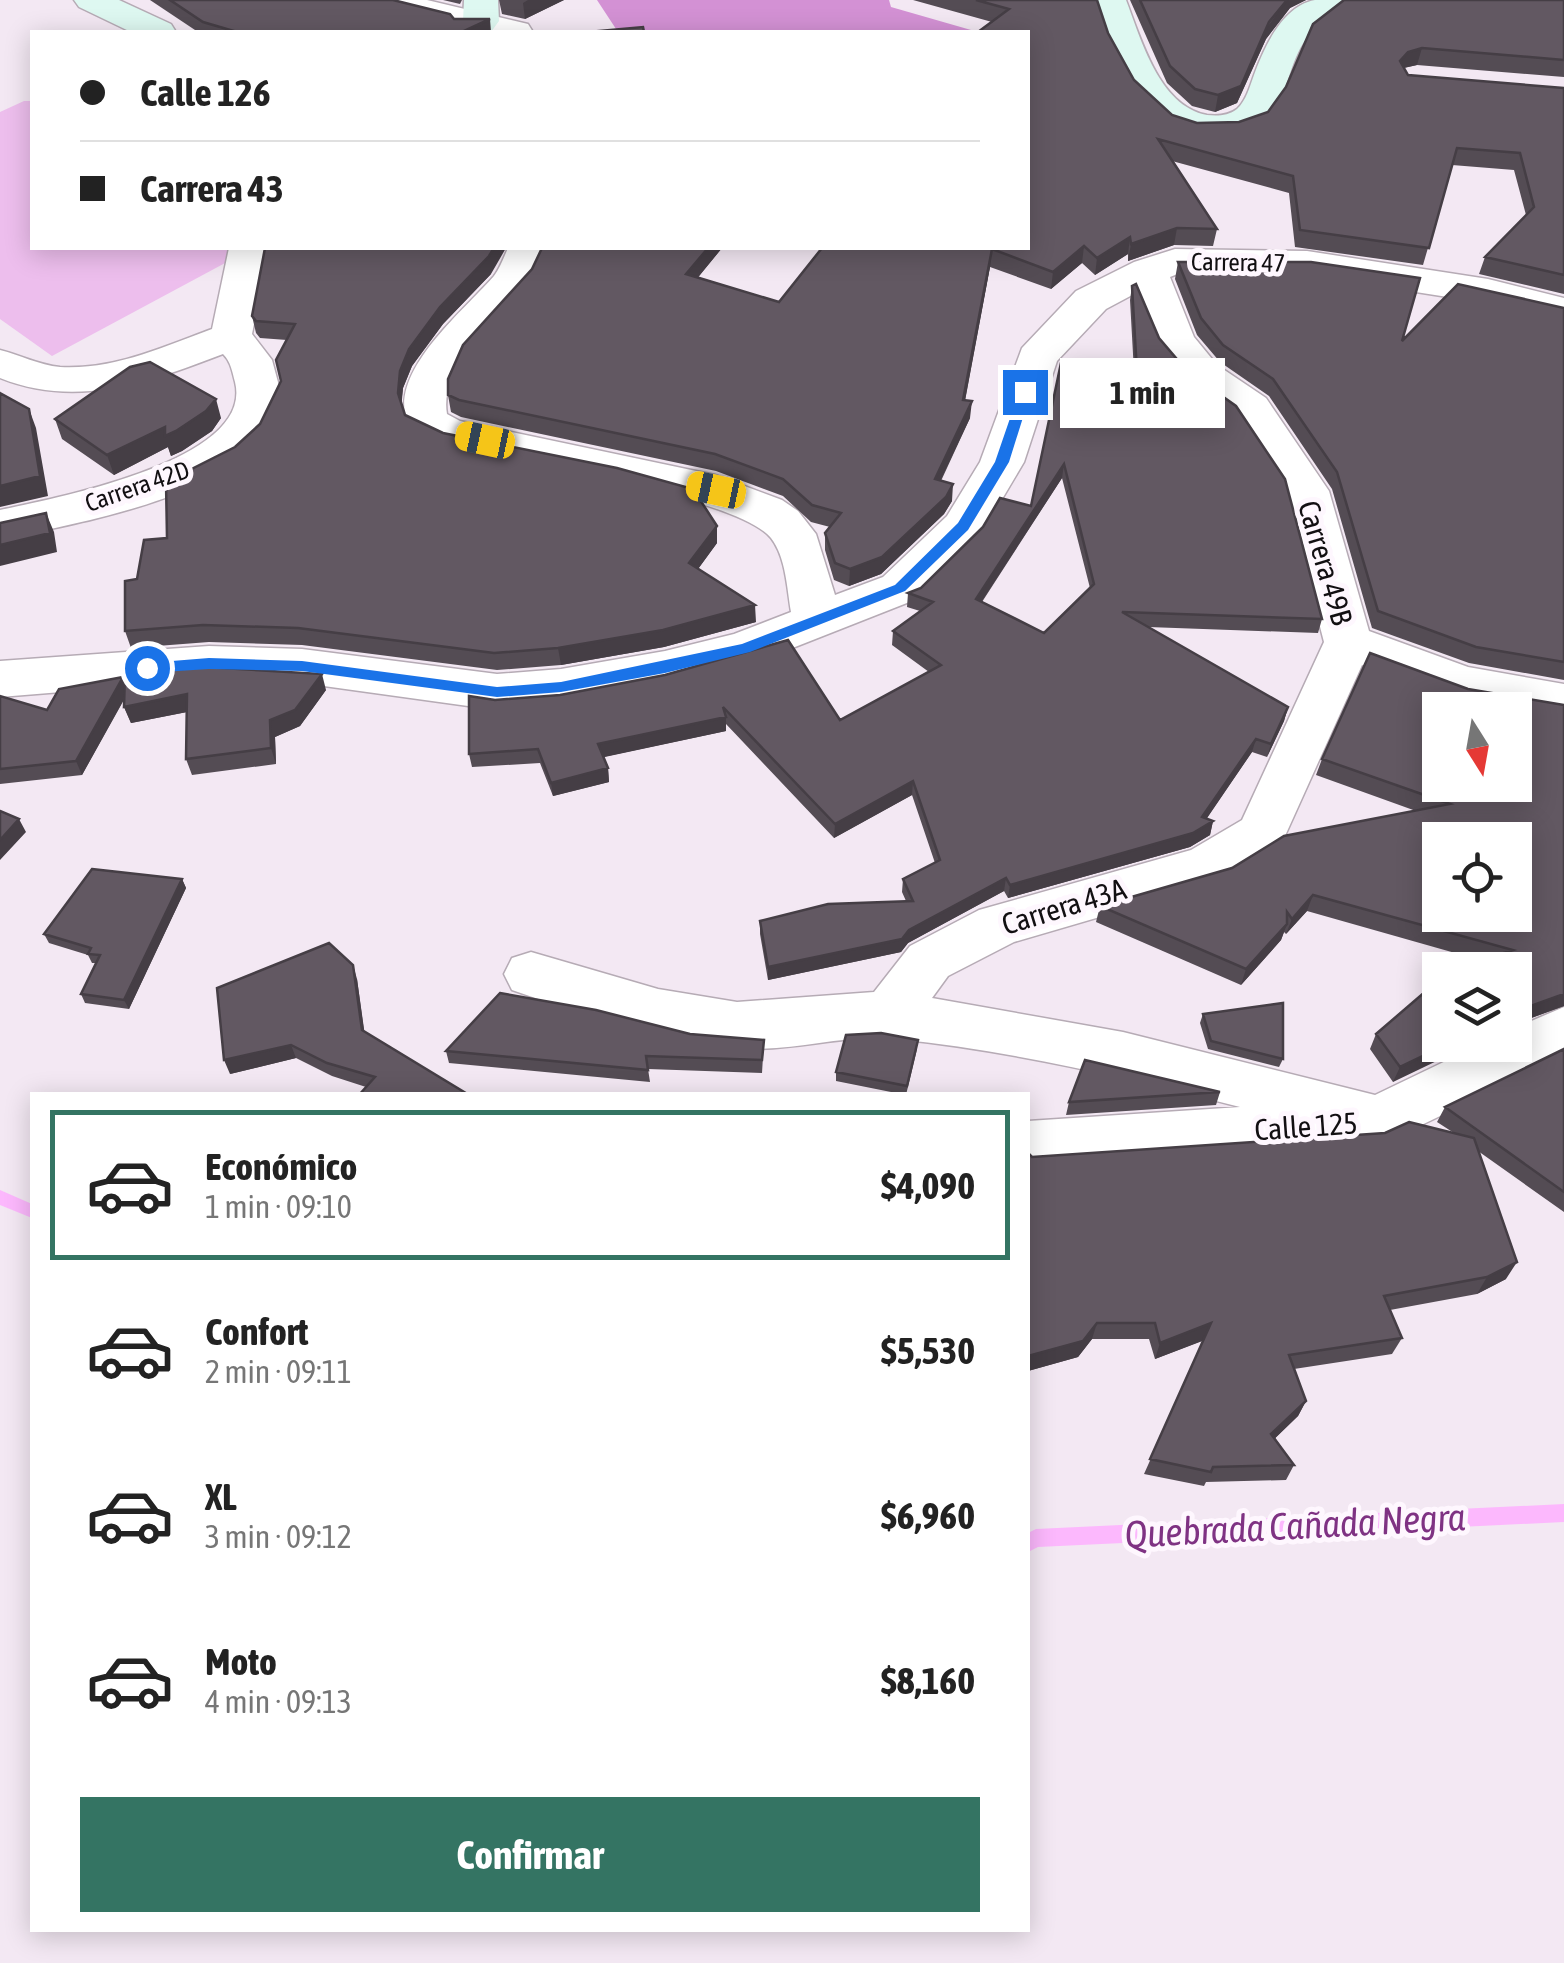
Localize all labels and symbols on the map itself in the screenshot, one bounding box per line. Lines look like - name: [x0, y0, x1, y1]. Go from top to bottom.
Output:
- street label: Carrera 47: [1191, 247, 1285, 277]
- callout: 1 min: [1060, 357, 1225, 427]
- route end: [1003, 370, 1048, 415]
- car: [453, 419, 517, 461]
- street label: Carrera 42D: [81, 455, 193, 517]
- car: [684, 469, 748, 511]
- street label: Carrera 49B: [1292, 497, 1360, 629]
- route start: [125, 646, 170, 691]
- north arrow: [1422, 692, 1532, 802]
- street label: Carrera 43A: [998, 871, 1130, 941]
- street label: Calle 125: [1253, 1105, 1359, 1147]
- water label: Quebrada Cañada Negra: [1124, 1495, 1467, 1556]

